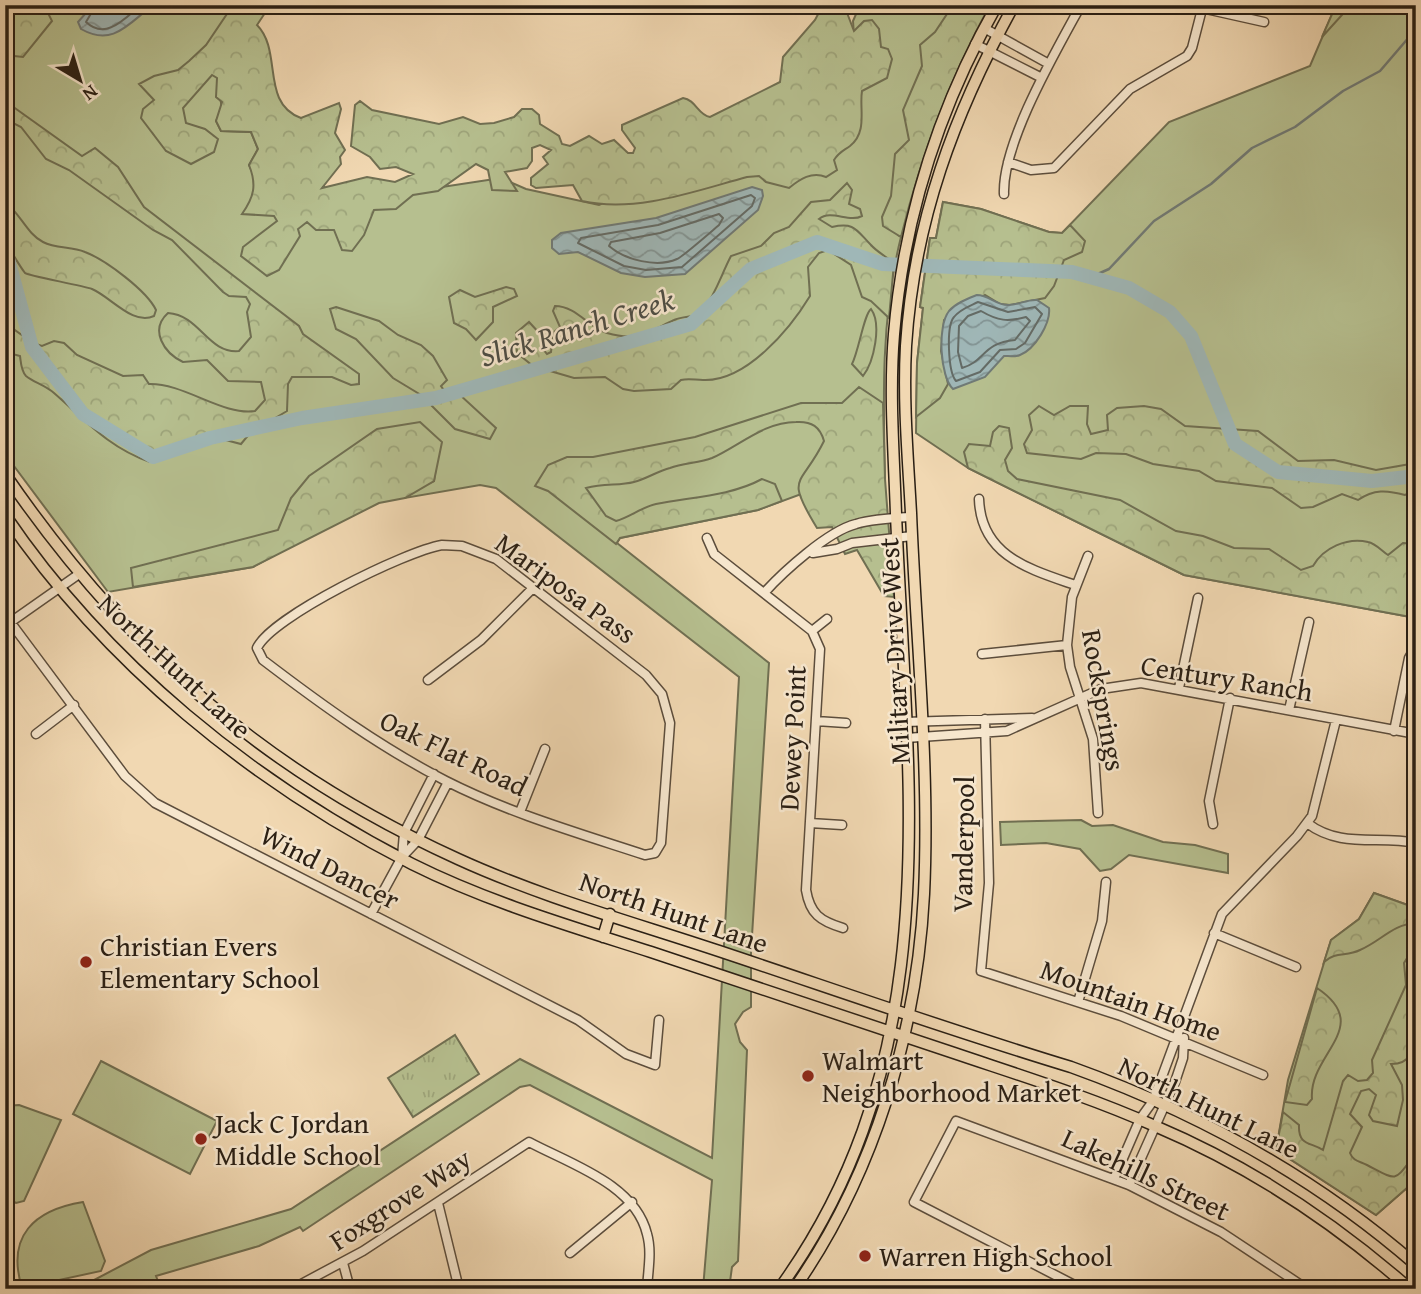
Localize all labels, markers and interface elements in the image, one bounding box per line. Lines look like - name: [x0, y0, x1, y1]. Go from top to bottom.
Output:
- north arrow: [46, 46, 116, 116]
- text: N: [77, 78, 104, 109]
- water label: Slick Ranch Creek: [474, 277, 679, 377]
- street label: Mariposa Pass: [487, 522, 646, 653]
- street label: Military Drive West: [867, 536, 920, 766]
- street label: North Hunt Lane: [89, 583, 261, 748]
- street label: Rocksprings: [1072, 626, 1137, 774]
- street label: Century Ranch: [1138, 644, 1316, 711]
- street label: Dewey Point: [767, 664, 816, 812]
- street label: Oak Flat Road: [373, 699, 535, 806]
- street label: Vanderpool: [941, 775, 984, 913]
- street label: Wind Dancer: [253, 814, 407, 919]
- street label: North Hunt Lane: [574, 860, 774, 963]
- place label: Christian Evers Elementary School: [100, 925, 320, 998]
- street label: Mountain Home: [1035, 948, 1227, 1051]
- marker: Christian Evers Elementary School: [78, 954, 94, 970]
- place label: Walmart Neighborhood Market: [822, 1039, 1081, 1112]
- street label: North Hunt Lane: [1112, 1045, 1307, 1168]
- marker: Walmart Neighborhood Market: [800, 1068, 816, 1084]
- place label: Jack C Jordan Middle School: [212, 1102, 381, 1175]
- street label: Lakehills Street: [1055, 1117, 1237, 1230]
- marker: Jack C Jordan Middle School: [193, 1131, 209, 1147]
- street label: Foxgrove Way: [321, 1137, 479, 1260]
- place label: Warren High School: [879, 1235, 1113, 1276]
- marker: Warren High School: [857, 1248, 873, 1264]

